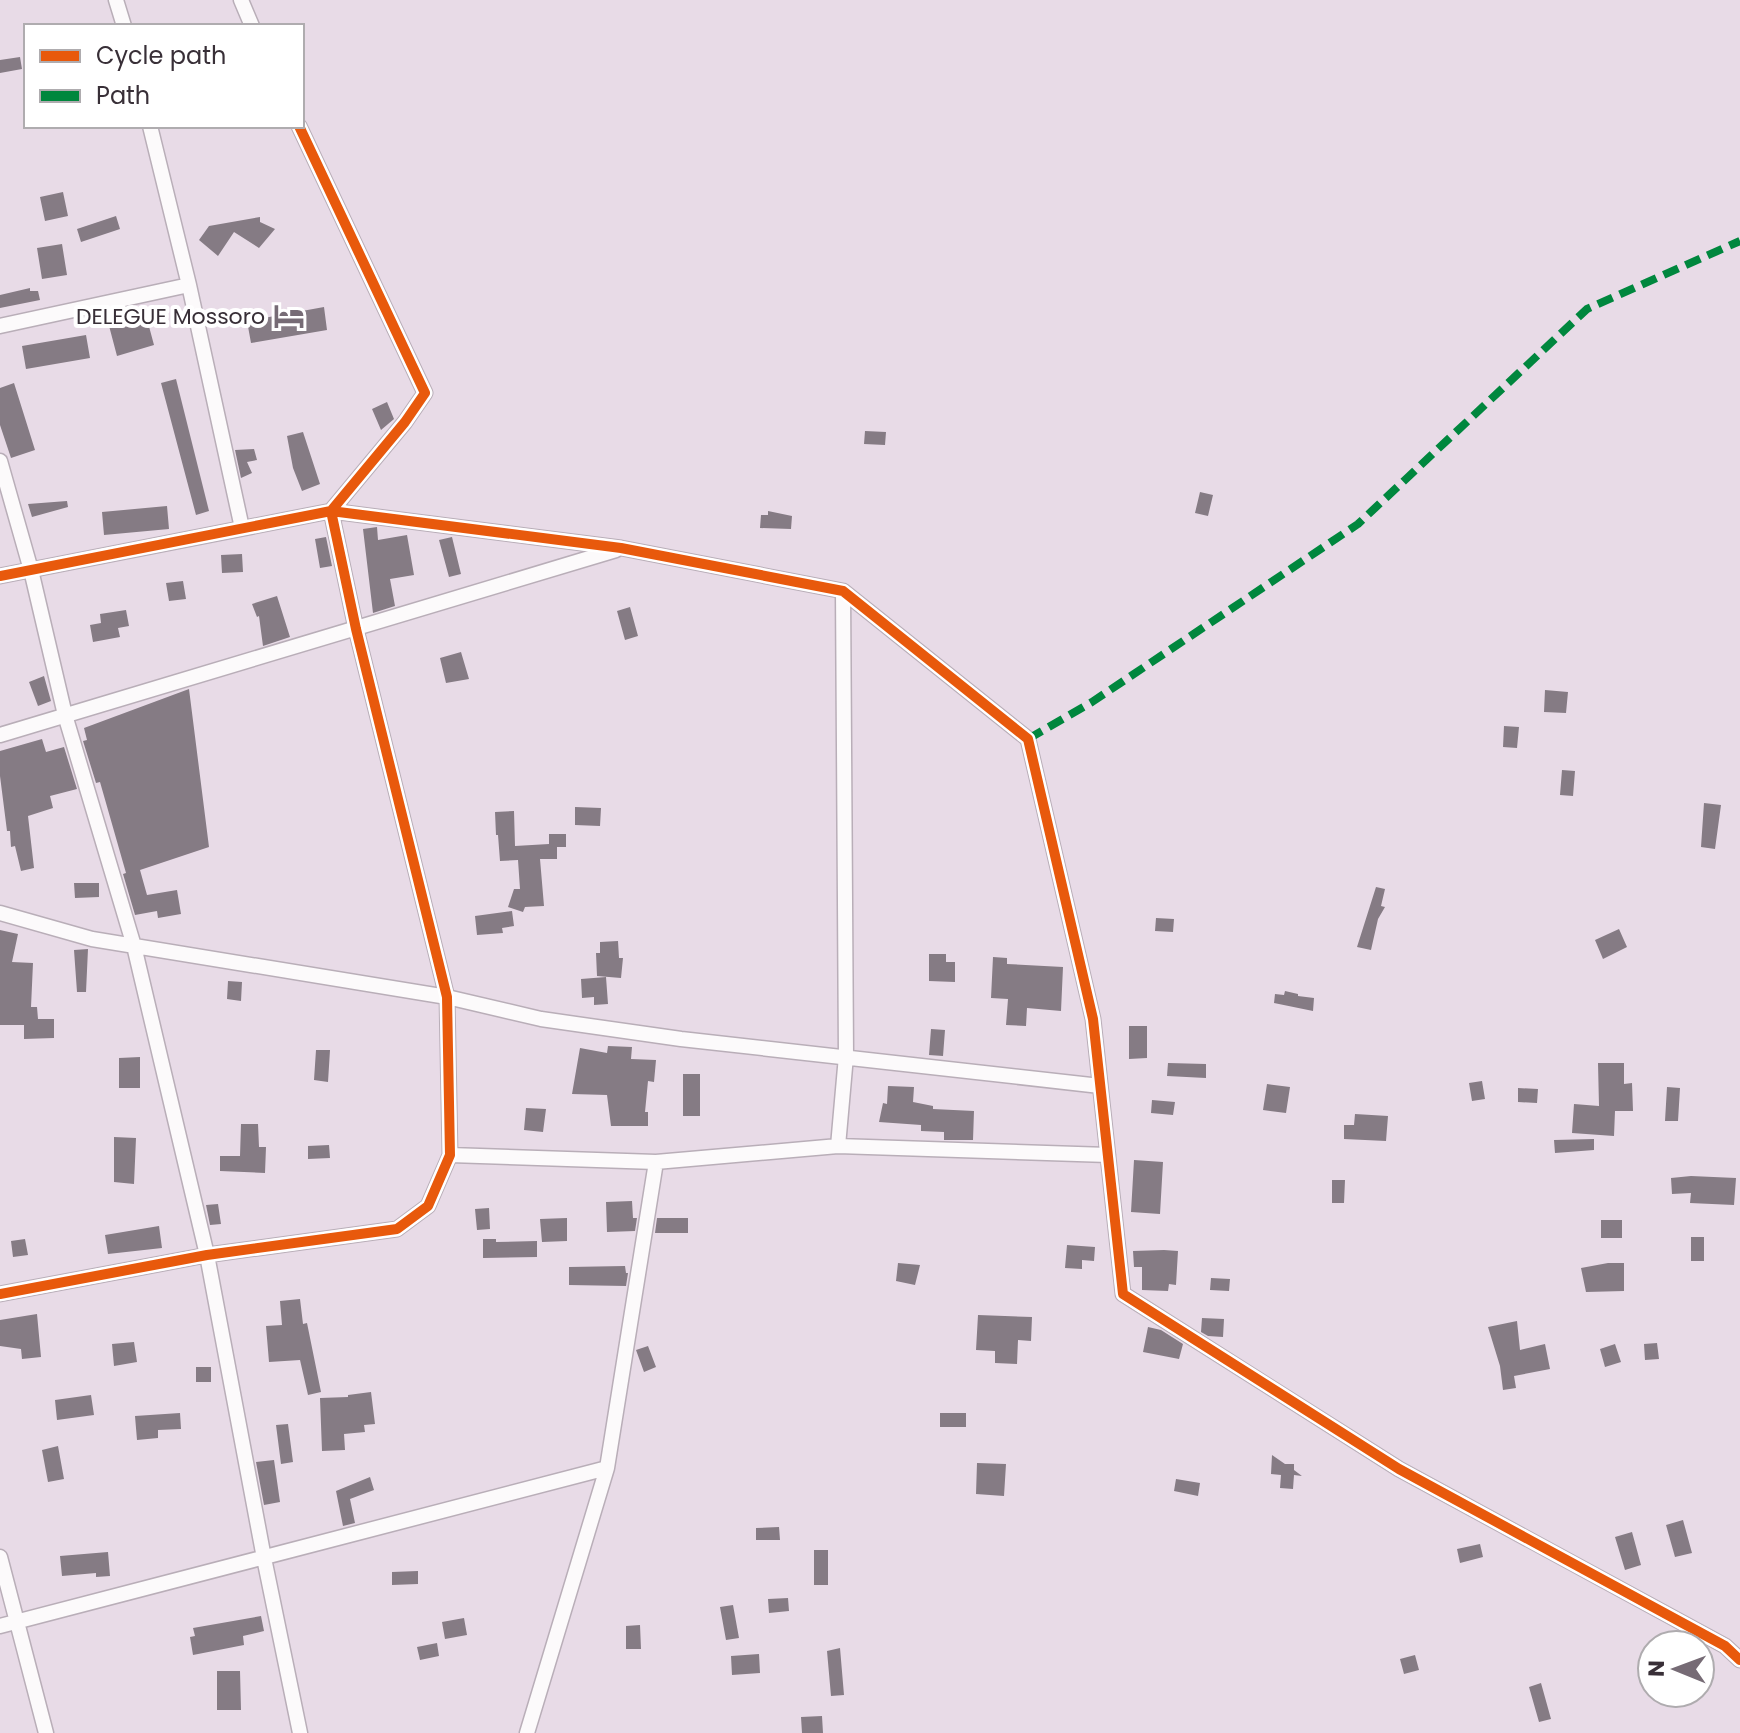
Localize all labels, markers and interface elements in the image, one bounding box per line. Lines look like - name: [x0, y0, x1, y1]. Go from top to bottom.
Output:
- legend: [24, 24, 304, 128]
- text: Cycle path: [96, 39, 226, 72]
- text: Path: [96, 79, 150, 112]
- hotel icon: DELEGUE Mossoro: [272, 299, 306, 333]
- place label: DELEGUE Mossoro: [76, 301, 265, 332]
- north arrow: [1636, 1629, 1716, 1709]
- text: N: [1641, 1660, 1672, 1677]

